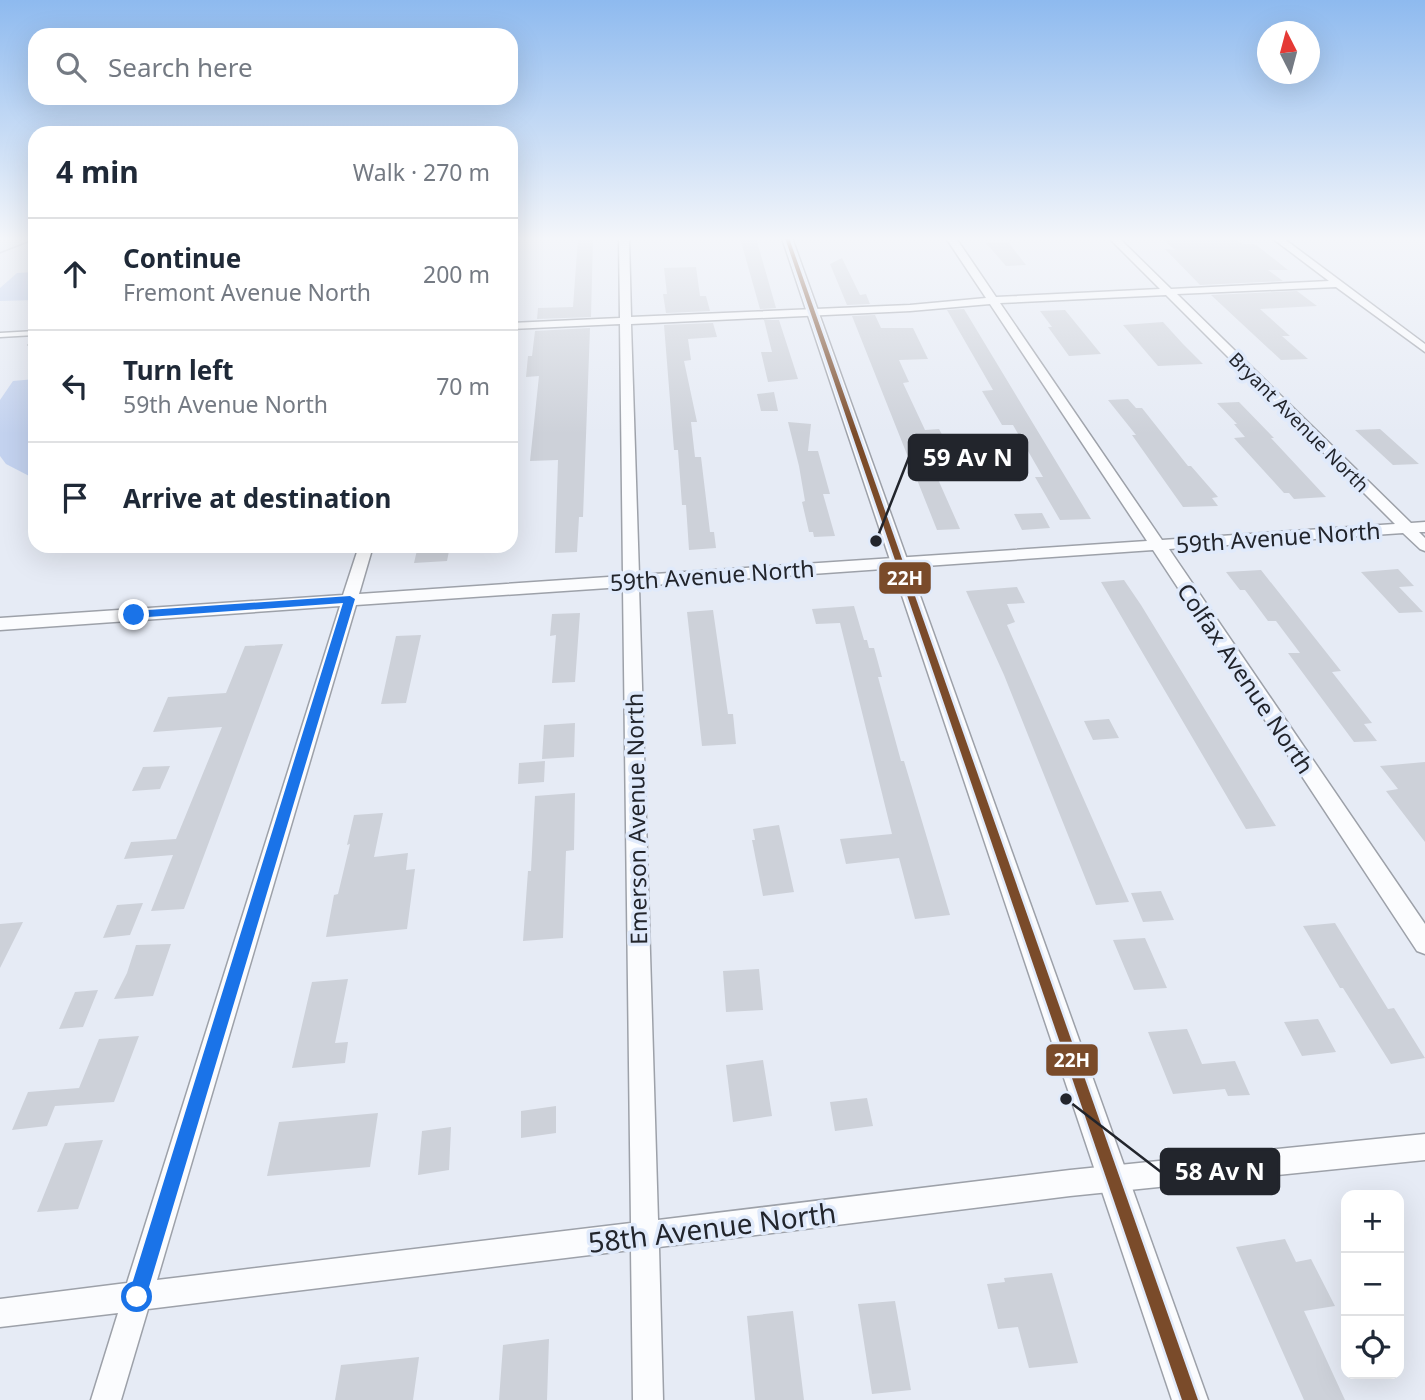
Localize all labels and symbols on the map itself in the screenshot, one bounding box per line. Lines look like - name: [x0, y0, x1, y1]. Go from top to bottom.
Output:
- north arrow: [1257, 21, 1320, 84]
- street label: Bryant Avenue North: [1223, 346, 1375, 498]
- callout: 59 Av N: [909, 435, 1027, 480]
- text: 59 Av N: [923, 440, 1013, 473]
- street label: 59th Avenue North: [1175, 514, 1381, 560]
- street label: 59th Avenue North: [609, 552, 815, 598]
- line badge: 22H: [878, 561, 932, 595]
- text: 22H: [887, 565, 923, 591]
- street label: Colfax Avenue North: [1170, 576, 1322, 780]
- route end: [118, 599, 149, 630]
- street label: Emerson Avenue North: [618, 693, 654, 945]
- line badge: 22H: [1045, 1043, 1099, 1077]
- text: 22H: [1054, 1047, 1090, 1073]
- callout: 58 Av N: [1161, 1149, 1279, 1194]
- text: 58 Av N: [1175, 1154, 1265, 1187]
- street label: 58th Avenue North: [586, 1193, 838, 1261]
- route start: [121, 1281, 152, 1312]

